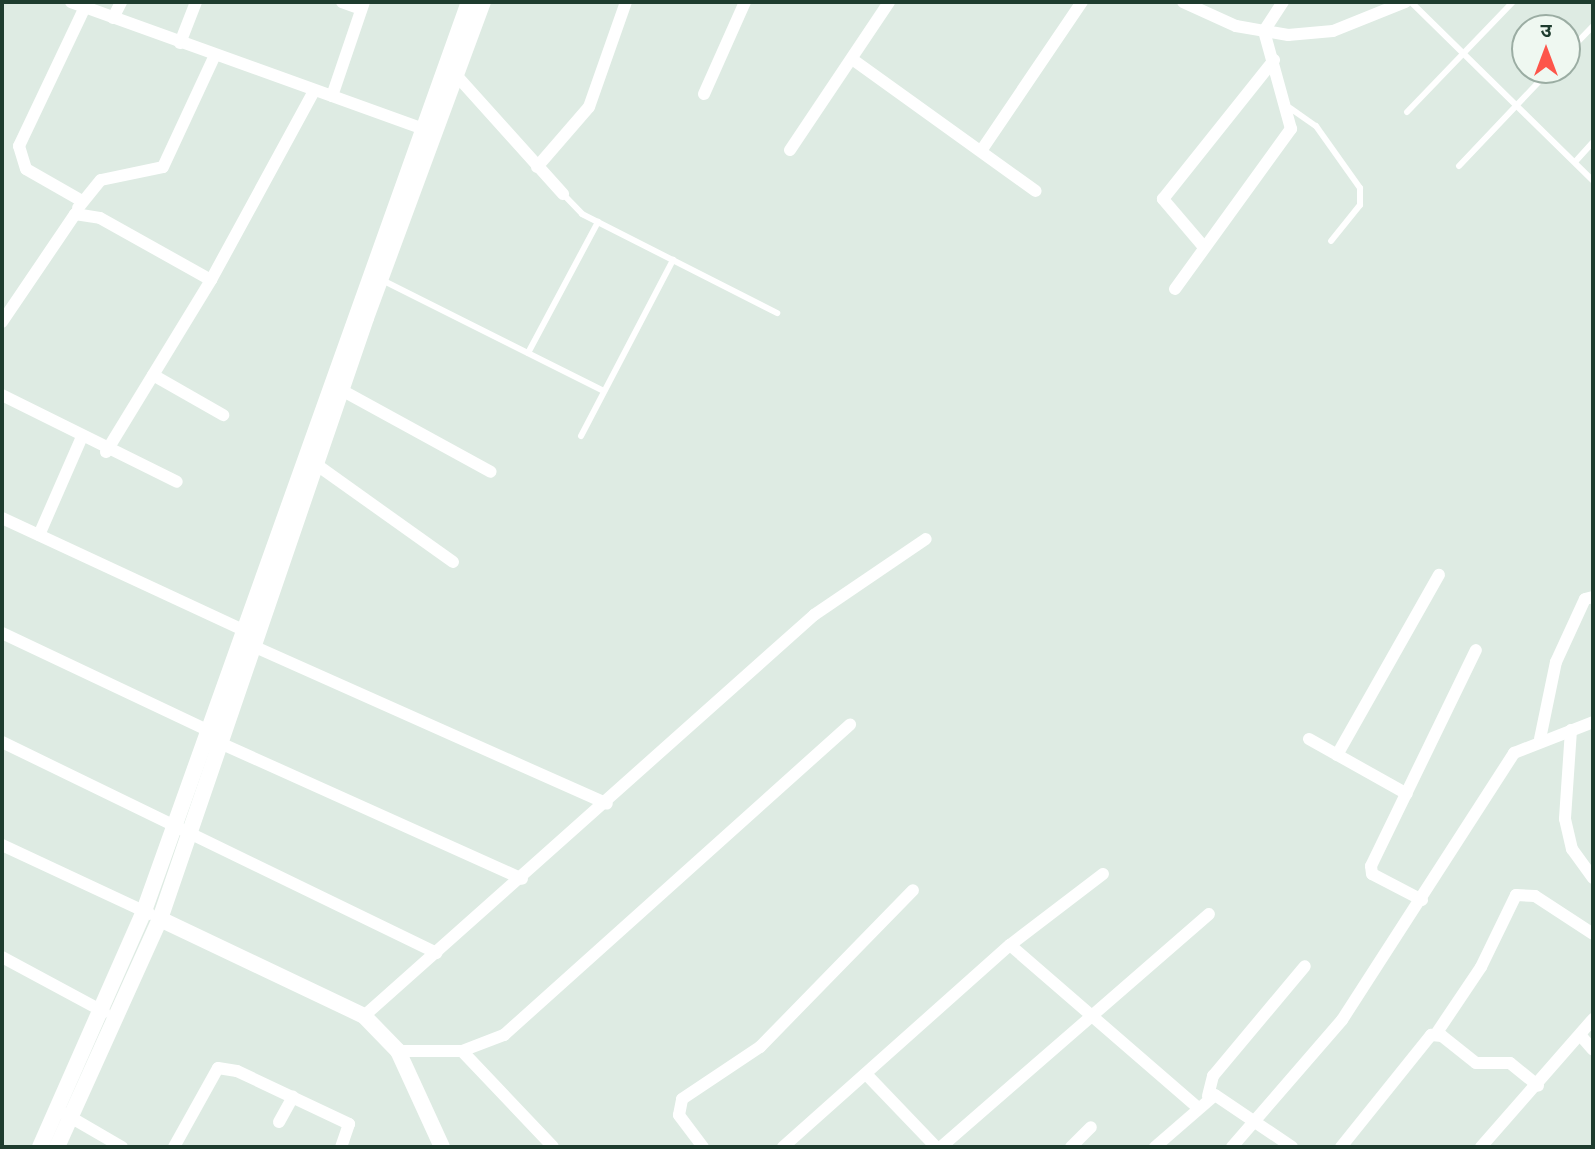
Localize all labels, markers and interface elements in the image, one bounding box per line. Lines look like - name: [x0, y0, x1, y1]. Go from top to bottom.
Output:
- north arrow: [1511, 14, 1581, 84]
- text: उ: [1540, 18, 1552, 41]

